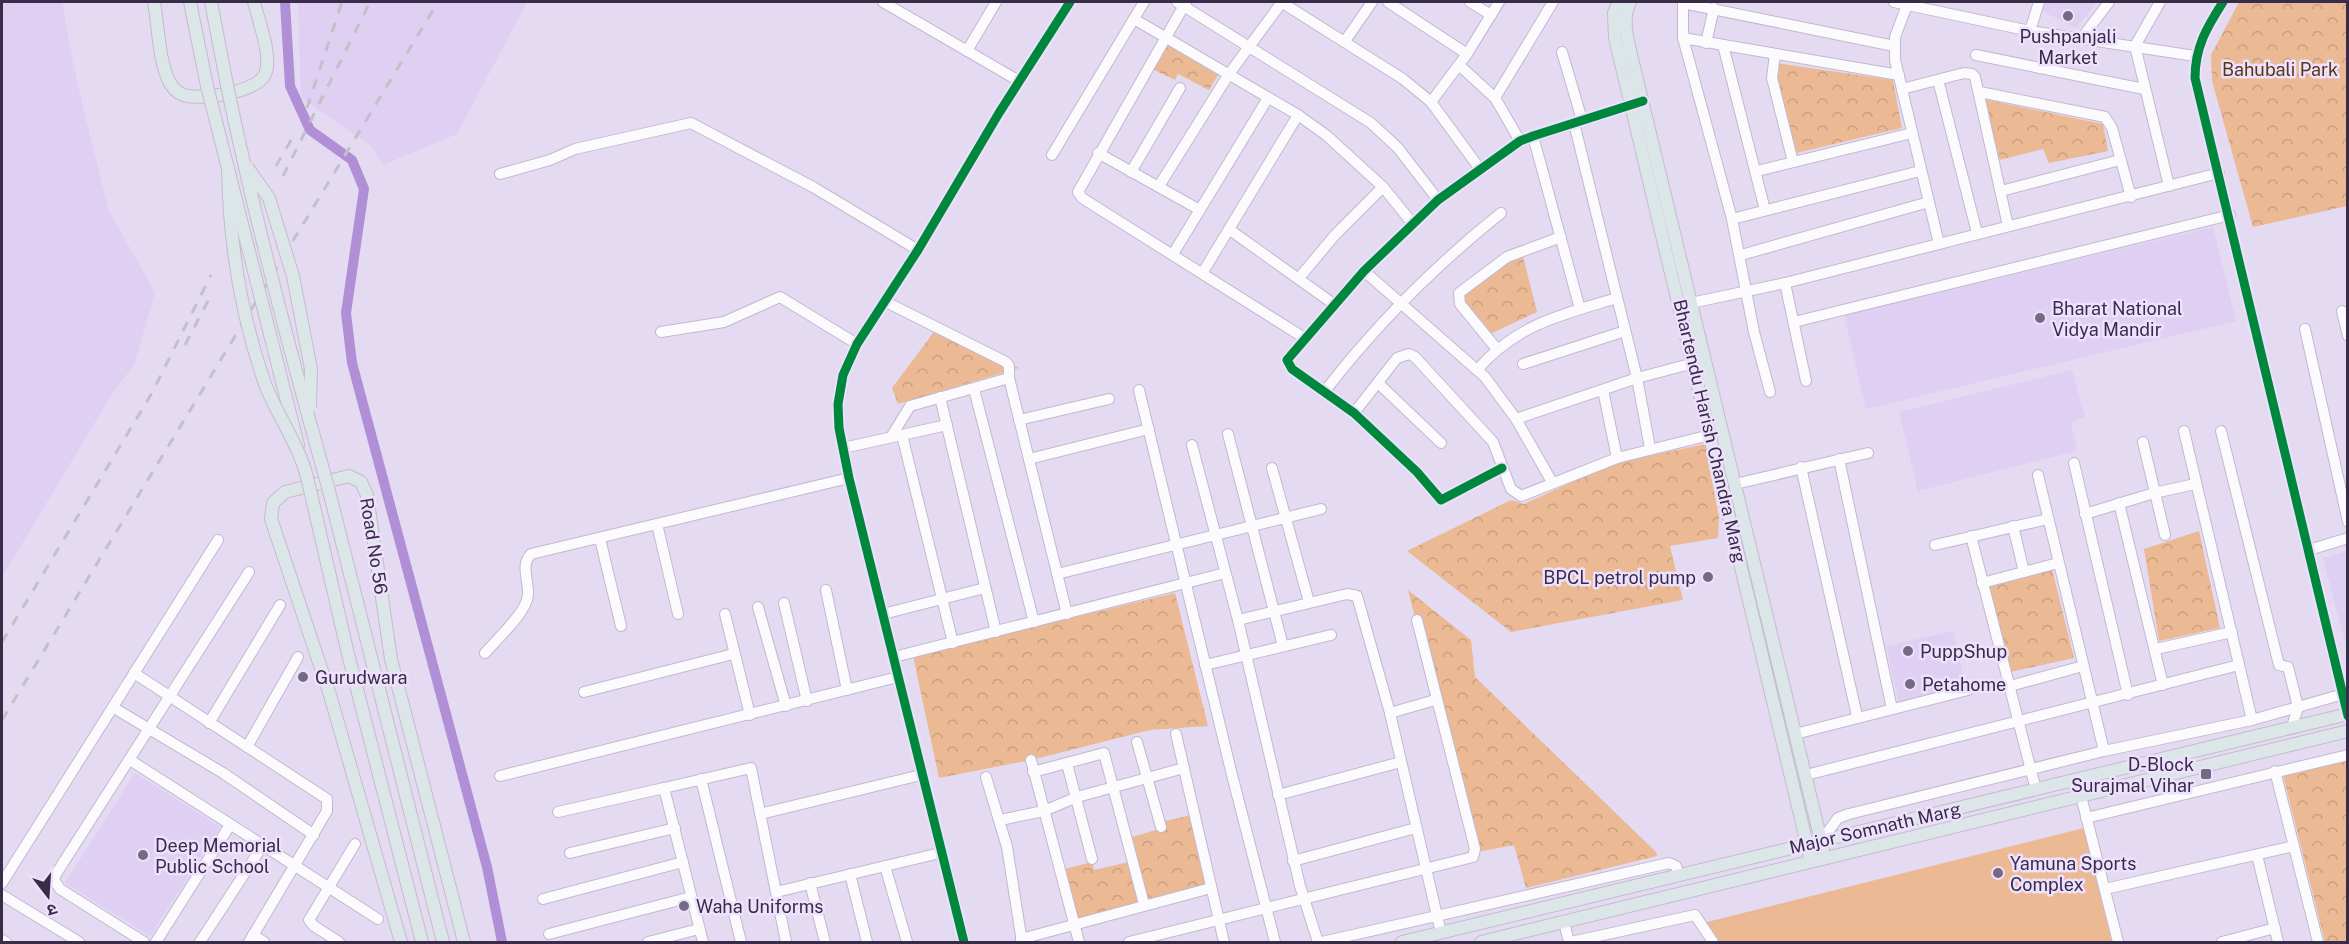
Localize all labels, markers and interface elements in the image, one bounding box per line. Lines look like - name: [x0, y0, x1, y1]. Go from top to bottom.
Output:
- marker: Pushpanjali Market: [2061, 9, 2075, 23]
- place label: Pushpanjali Market: [2020, 26, 2116, 68]
- park label: Bahubali Park: [2222, 59, 2338, 80]
- street label: Bhartendu Harish Chandra Marg: [1669, 297, 1751, 565]
- place label: Bharat National Vidya Mandir: [2052, 298, 2183, 340]
- marker: Bharat National Vidya Mandir: [2033, 311, 2047, 325]
- street label: Road No 56: [356, 496, 392, 596]
- place label: BPCL petrol pump: [1543, 567, 1696, 588]
- marker: BPCL petrol pump: [1701, 570, 1715, 584]
- place label: PuppShup: [1920, 641, 2007, 662]
- marker: PuppShup: [1901, 644, 1915, 658]
- place label: Gurudwara: [315, 667, 407, 688]
- marker: Gurudwara: [296, 670, 310, 684]
- place label: Petahome: [1922, 674, 2006, 695]
- marker: Petahome: [1903, 677, 1917, 691]
- place label: D-Block Surajmal Vihar: [2071, 754, 2194, 796]
- marker: D-Block Surajmal Vihar: [2199, 767, 2213, 781]
- street label: Major Somnath Marg: [1787, 798, 1963, 858]
- place label: Deep Memorial Public School: [155, 835, 282, 877]
- marker: Deep Memorial Public School: [136, 848, 150, 862]
- place label: Yamuna Sports Complex: [2010, 853, 2136, 895]
- north arrow: [18, 866, 78, 926]
- marker: Yamuna Sports Complex: [1991, 866, 2005, 880]
- place label: Waha Uniforms: [696, 896, 823, 917]
- text: उ: [44, 899, 59, 921]
- marker: Waha Uniforms: [677, 899, 691, 913]

